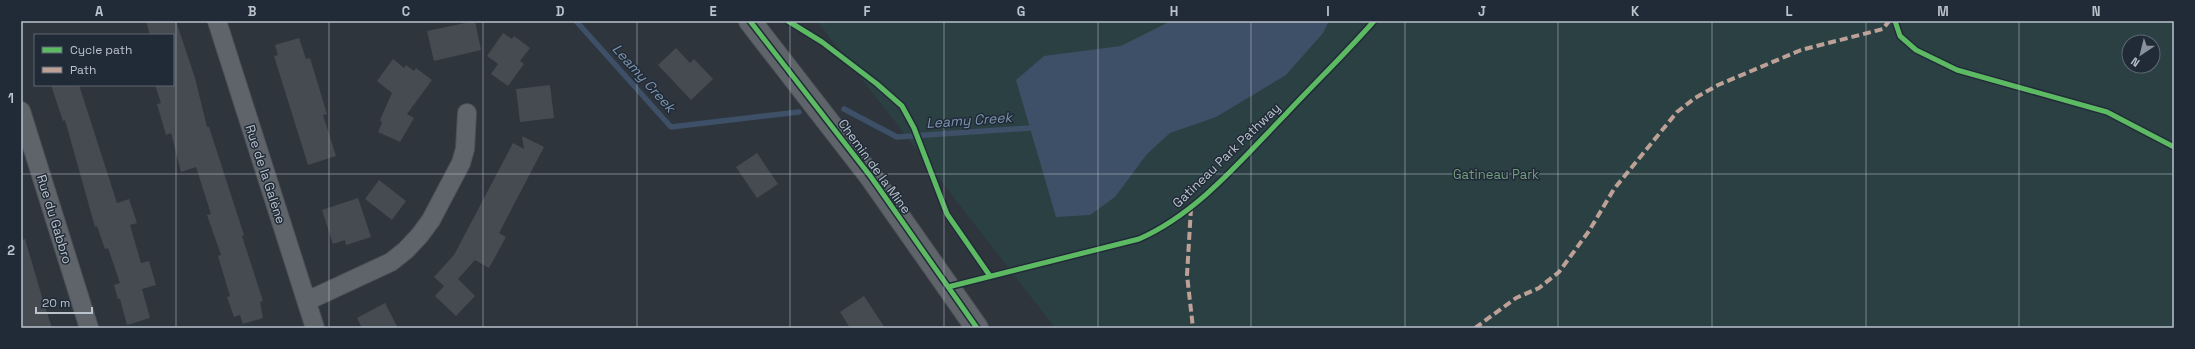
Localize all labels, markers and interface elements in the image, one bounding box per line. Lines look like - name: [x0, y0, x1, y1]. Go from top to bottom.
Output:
- text: A: [95, 3, 104, 20]
- text: B: [248, 3, 257, 20]
- text: C: [402, 3, 410, 20]
- text: D: [556, 3, 565, 20]
- text: E: [709, 3, 717, 20]
- text: F: [864, 3, 871, 20]
- text: G: [1017, 3, 1025, 20]
- text: H: [1170, 3, 1178, 20]
- text: I: [1326, 3, 1330, 20]
- text: J: [1478, 3, 1486, 20]
- text: K: [1631, 3, 1640, 20]
- text: L: [1785, 3, 1793, 20]
- text: M: [1937, 3, 1949, 20]
- text: N: [2092, 3, 2100, 20]
- legend: [34, 34, 174, 86]
- north arrow: [2121, 34, 2161, 74]
- water label: Leamy Creek: [608, 40, 680, 117]
- text: Cycle path: [70, 42, 132, 58]
- text: N: [2128, 54, 2142, 70]
- text: Path: [70, 62, 96, 78]
- text: 1: [8, 90, 14, 107]
- street label: Gatineau Park Pathway: [1169, 99, 1284, 211]
- water label: Leamy Creek: [925, 108, 1014, 132]
- street label: Chemin de la Mine: [834, 116, 915, 217]
- street label: Rue de la Galène: [241, 122, 290, 226]
- park label: Gatineau Park: [1453, 166, 1539, 183]
- street label: Rue du Gabbro: [33, 172, 76, 266]
- text: 2: [7, 242, 15, 259]
- scale bar: [36, 289, 92, 315]
- text: 20 m: [42, 295, 70, 311]

